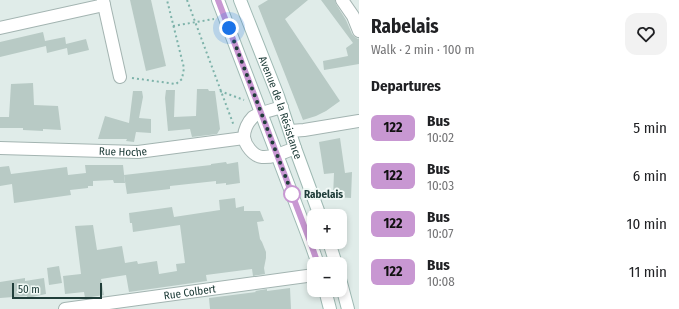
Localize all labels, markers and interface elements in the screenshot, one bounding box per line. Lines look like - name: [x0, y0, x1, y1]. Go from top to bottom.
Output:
- button: heart: [625, 13, 667, 55]
- text: Rabelais: [371, 15, 439, 38]
- your location: [219, 18, 239, 38]
- text: Walk · 2 min · 100 m: [371, 42, 474, 57]
- street label: Avenue de la Résistance: [256, 54, 305, 161]
- text: Departures: [371, 77, 441, 95]
- text: Bus: [427, 112, 450, 130]
- text: 122: [384, 119, 402, 136]
- text: 5 min: [633, 119, 667, 137]
- text: 10:02: [427, 130, 454, 145]
- street label: Rue Hoche: [99, 145, 148, 159]
- text: Bus: [427, 160, 450, 178]
- text: 122: [384, 167, 402, 184]
- text: 6 min: [633, 167, 667, 185]
- text: 10:03: [427, 178, 454, 193]
- marker: Rabelais: [283, 185, 301, 203]
- place label: Rabelais: [304, 188, 343, 201]
- text: Bus: [427, 208, 450, 226]
- map controls: [307, 209, 347, 297]
- button: +: [307, 209, 347, 249]
- text: 122: [384, 215, 402, 232]
- text: 10 min: [627, 215, 667, 233]
- text: 10:07: [427, 226, 453, 241]
- text: Bus: [427, 256, 450, 274]
- button: −: [307, 257, 347, 297]
- text: 122: [384, 263, 402, 280]
- text: 11 min: [629, 263, 667, 281]
- text: 10:08: [427, 274, 455, 289]
- scale bar: [12, 281, 102, 300]
- street label: Rue Colbert: [163, 282, 217, 302]
- text: 50 m: [18, 283, 40, 296]

